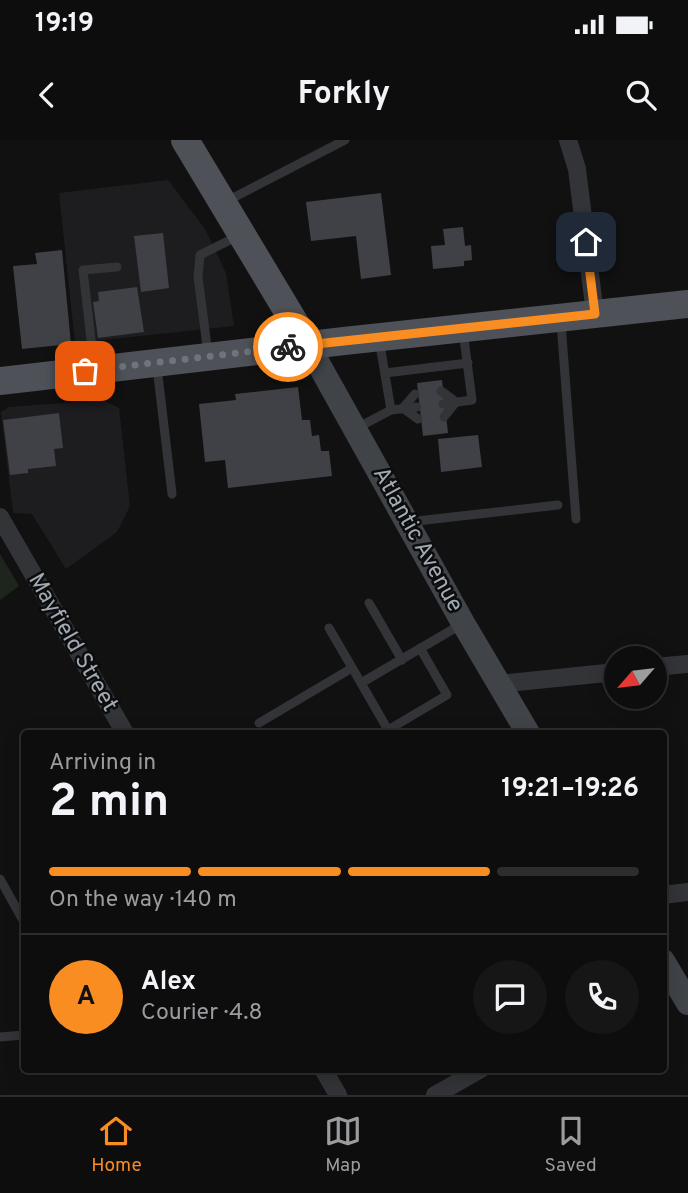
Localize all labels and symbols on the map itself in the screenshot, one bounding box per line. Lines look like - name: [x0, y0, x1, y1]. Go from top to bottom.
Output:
- pin: [556, 212, 616, 272]
- courier: [253, 312, 323, 382]
- pin: [55, 341, 115, 401]
- street label: Atlantic Avenue: [365, 462, 469, 618]
- street label: Mayfield Street: [21, 568, 123, 718]
- north arrow: [604, 646, 667, 709]

